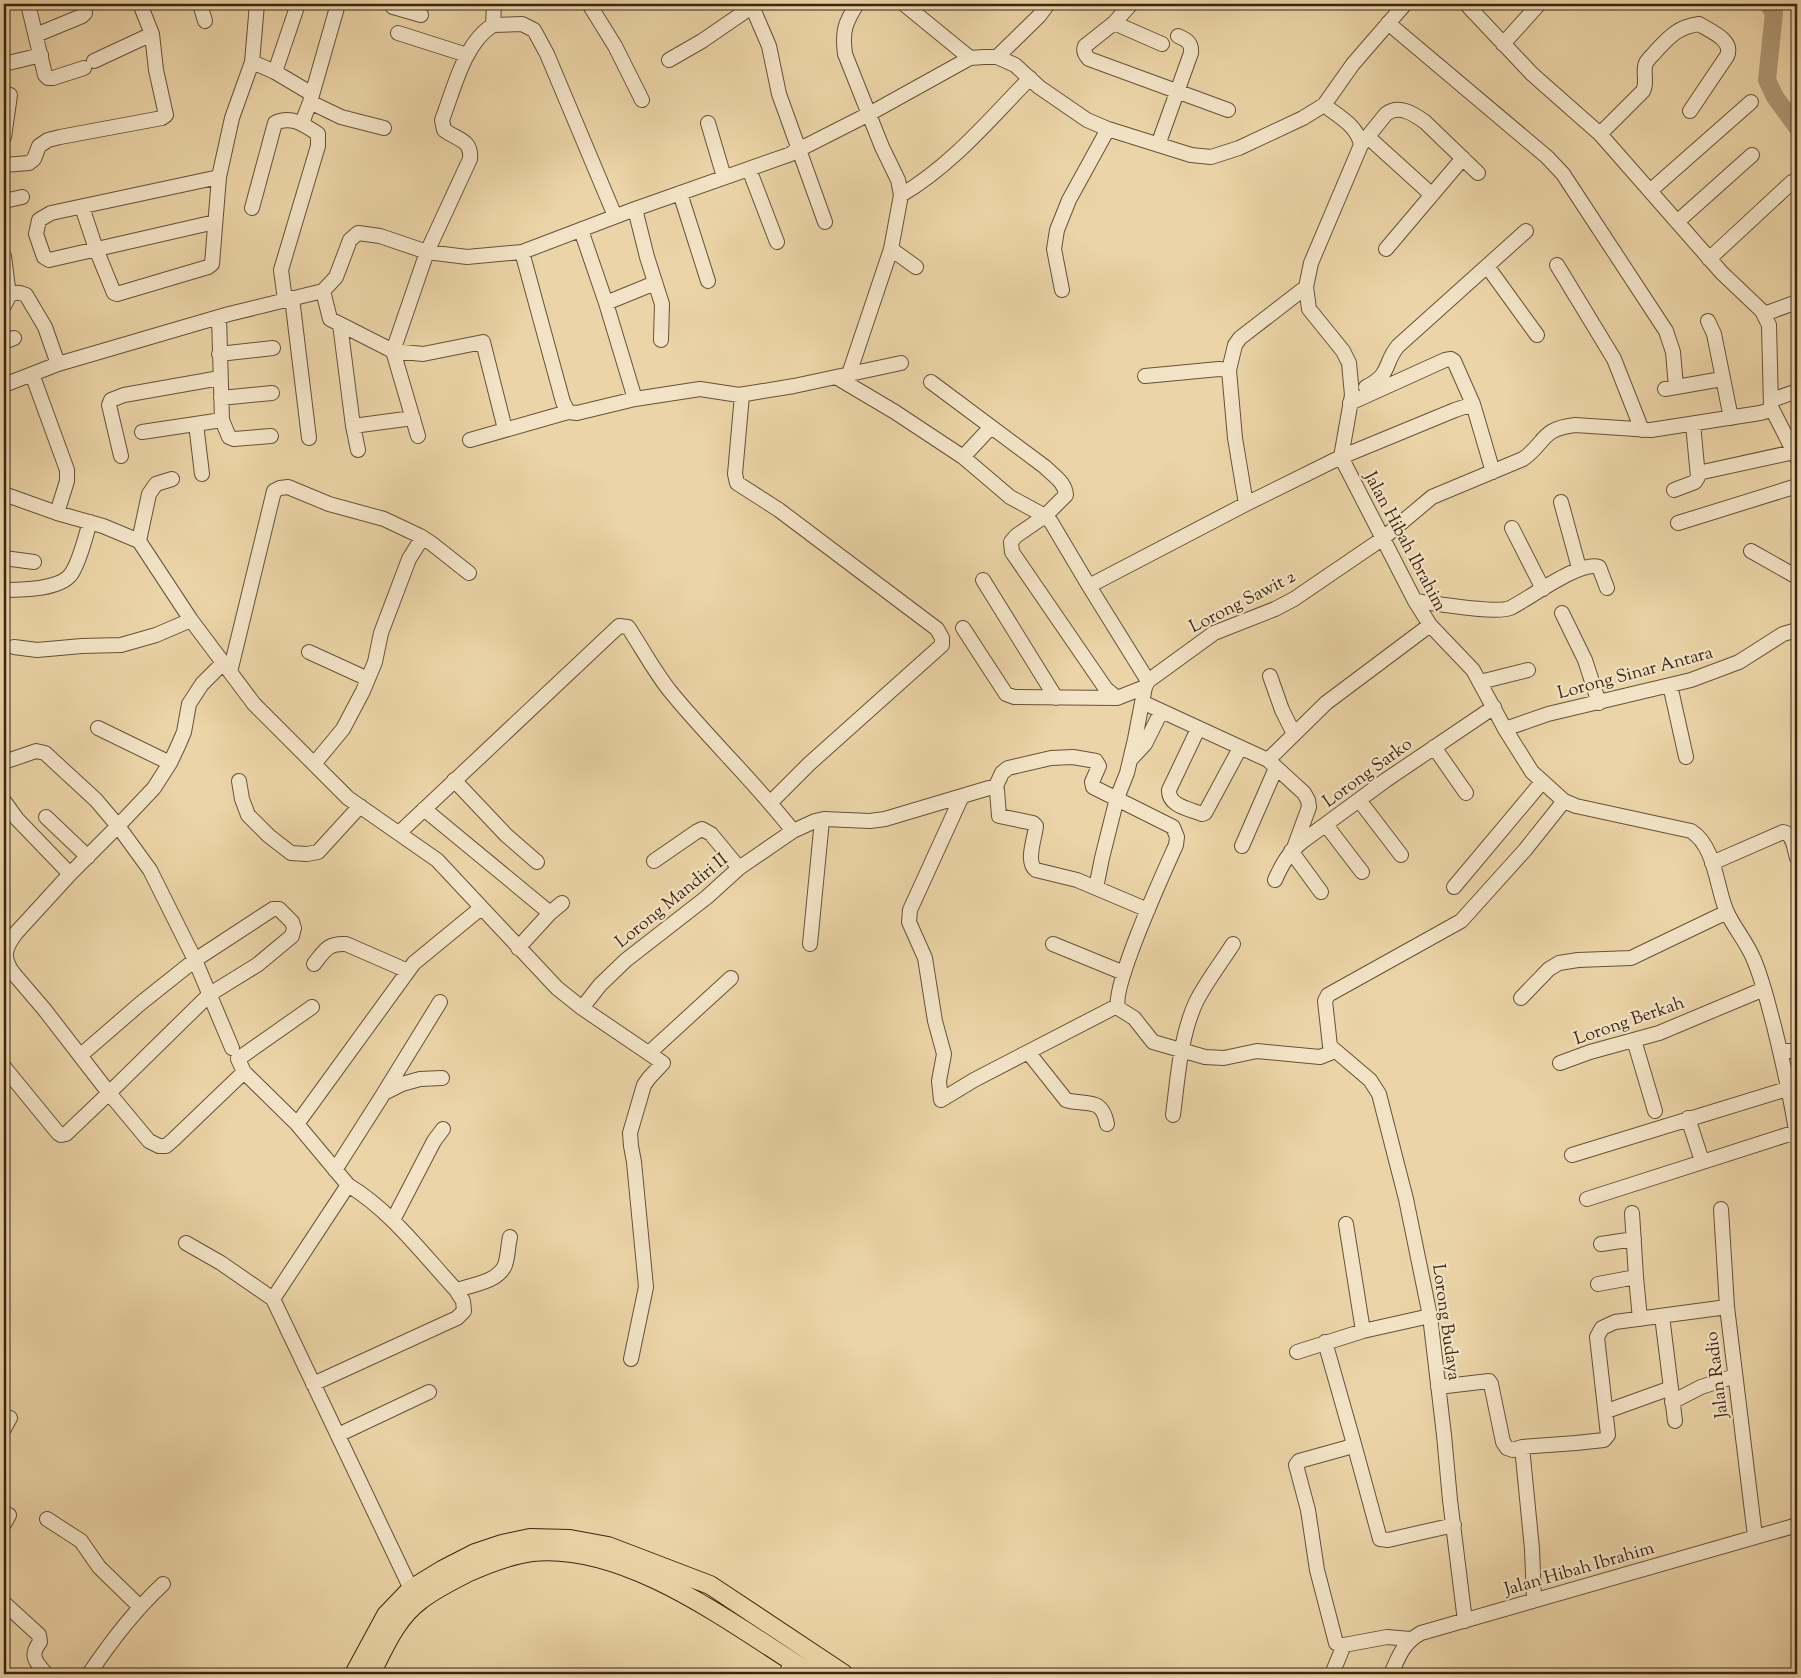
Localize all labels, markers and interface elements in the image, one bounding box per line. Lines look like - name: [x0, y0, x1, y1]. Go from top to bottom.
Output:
- street label: Jalan Hibah Ibrahim: [1356, 467, 1452, 616]
- street label: Lorong Sawit 2: [1185, 565, 1301, 641]
- street label: Lorong Sinar Antara: [1555, 641, 1716, 707]
- street label: Lorong Sarko: [1318, 732, 1418, 815]
- street label: Lorong Mandiri II: [610, 848, 734, 955]
- street label: Lorong Berkah: [1571, 991, 1689, 1053]
- street label: Lorong Budaya: [1424, 1262, 1466, 1382]
- street label: Jalan Radio: [1700, 1330, 1736, 1421]
- street label: Jalan Hibah Ibrahim: [1501, 1536, 1658, 1604]

